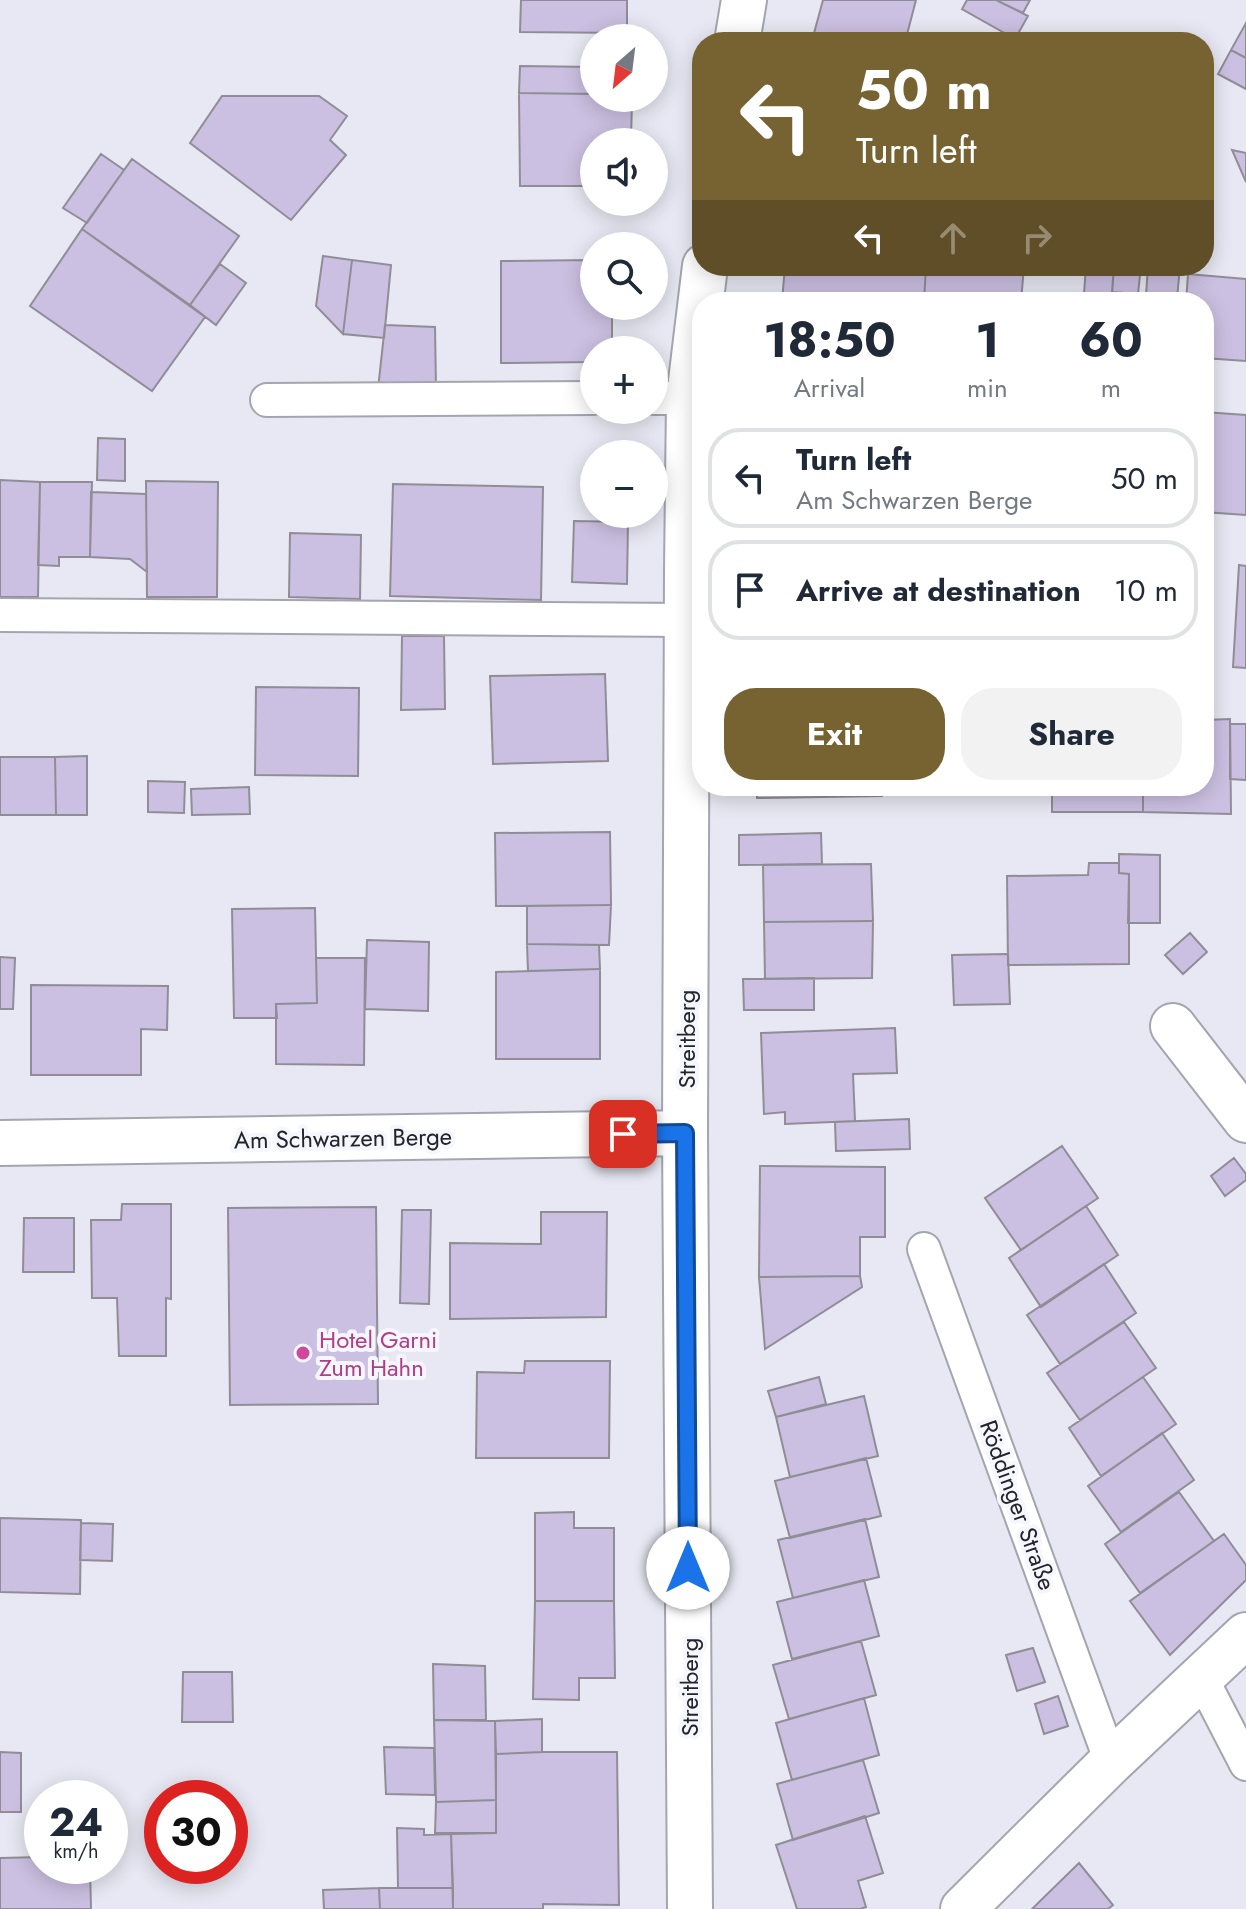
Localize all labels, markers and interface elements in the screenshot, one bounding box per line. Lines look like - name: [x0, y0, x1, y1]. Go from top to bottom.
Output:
- north arrow: [580, 24, 668, 112]
- map controls: [580, 24, 668, 528]
- text: 50 m: [856, 49, 992, 130]
- icon: left: [724, 64, 828, 168]
- text: Turn left: [856, 124, 977, 176]
- button: sound: [580, 128, 668, 216]
- icon: left: [847, 216, 891, 260]
- icon: ahead: [931, 216, 975, 260]
- icon: right: [1015, 216, 1059, 260]
- button: search: [580, 232, 668, 320]
- text: 18:50: [763, 306, 896, 375]
- text: 1: [975, 306, 1000, 375]
- text: 60: [1079, 306, 1143, 375]
- button: +: [580, 336, 668, 424]
- text: Arrival: [794, 369, 865, 407]
- text: min: [967, 369, 1008, 407]
- text: m: [1101, 369, 1121, 407]
- text: Turn left: [796, 438, 911, 481]
- button: −: [580, 440, 668, 528]
- icon: left: [728, 456, 772, 500]
- text: 50 m: [1111, 457, 1178, 500]
- text: Am Schwarzen Berge: [796, 481, 1032, 519]
- icon: arrive: [728, 568, 772, 612]
- text: Arrive at destination: [796, 569, 1081, 612]
- text: 10 m: [1114, 569, 1178, 612]
- button: Exit: [724, 688, 945, 780]
- button: Share: [961, 688, 1182, 780]
- street label: Streitberg: [669, 990, 704, 1088]
- pin: [589, 1100, 657, 1168]
- icon: arrive: [601, 1112, 645, 1156]
- street label: Am Schwarzen Berge: [234, 1119, 452, 1157]
- place label: Hotel Garni Zum Hahn: [319, 1322, 437, 1385]
- marker: Hotel Garni Zum Hahn: [294, 1344, 312, 1362]
- street label: Röddinger Straße: [971, 1415, 1065, 1595]
- position arrow: [646, 1526, 730, 1610]
- street label: Streitberg: [672, 1638, 707, 1736]
- speed limit sign: 30: [144, 1780, 248, 1884]
- text: 24: [49, 1793, 103, 1851]
- text: km/h: [53, 1837, 99, 1866]

